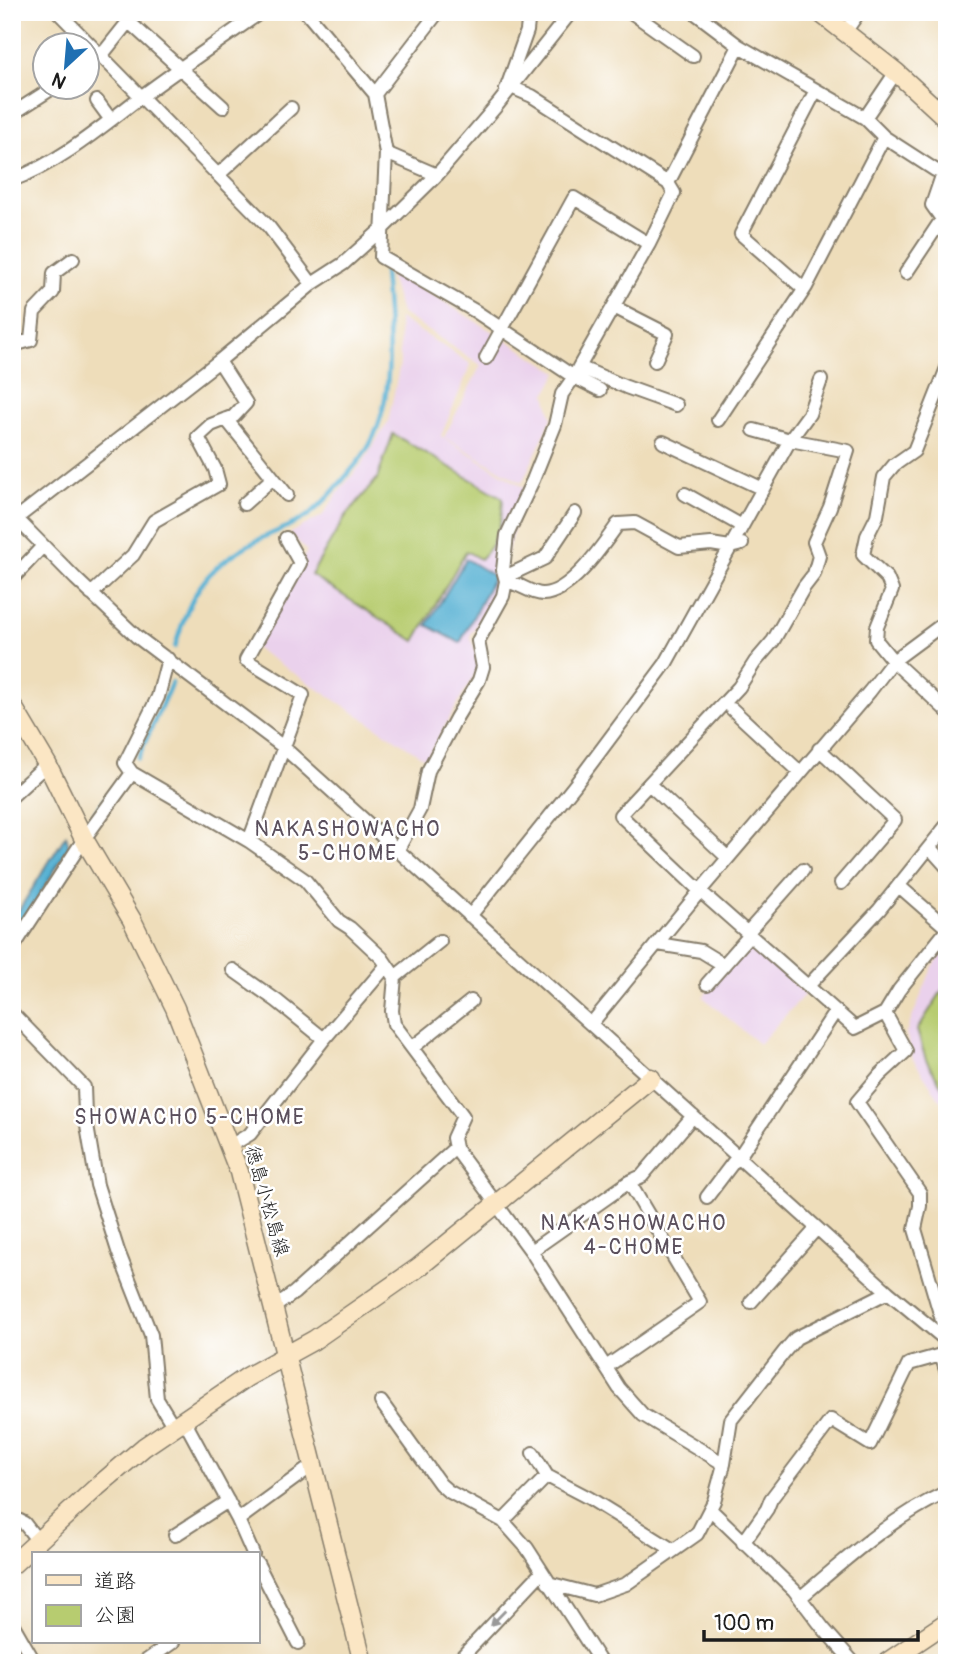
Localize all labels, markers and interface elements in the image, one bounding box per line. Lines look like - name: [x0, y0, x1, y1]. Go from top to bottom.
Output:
- north arrow: [32, 32, 102, 102]
- text: N: [48, 67, 70, 94]
- district label: NAKASHOWACHO 5-CHOME: [255, 816, 441, 867]
- district label: SHOWACHO 5-CHOME: [74, 1104, 306, 1131]
- street label: 徳島小松島線: [240, 1143, 294, 1259]
- district label: NAKASHOWACHO 4-CHOME: [541, 1210, 727, 1261]
- legend: [32, 1552, 259, 1644]
- text: 道路: [94, 1568, 136, 1595]
- scale bar: [704, 1598, 917, 1642]
- text: 公園: [94, 1602, 136, 1629]
- one-way arrow: [491, 1609, 507, 1626]
- text: 100 m: [714, 1610, 774, 1637]

